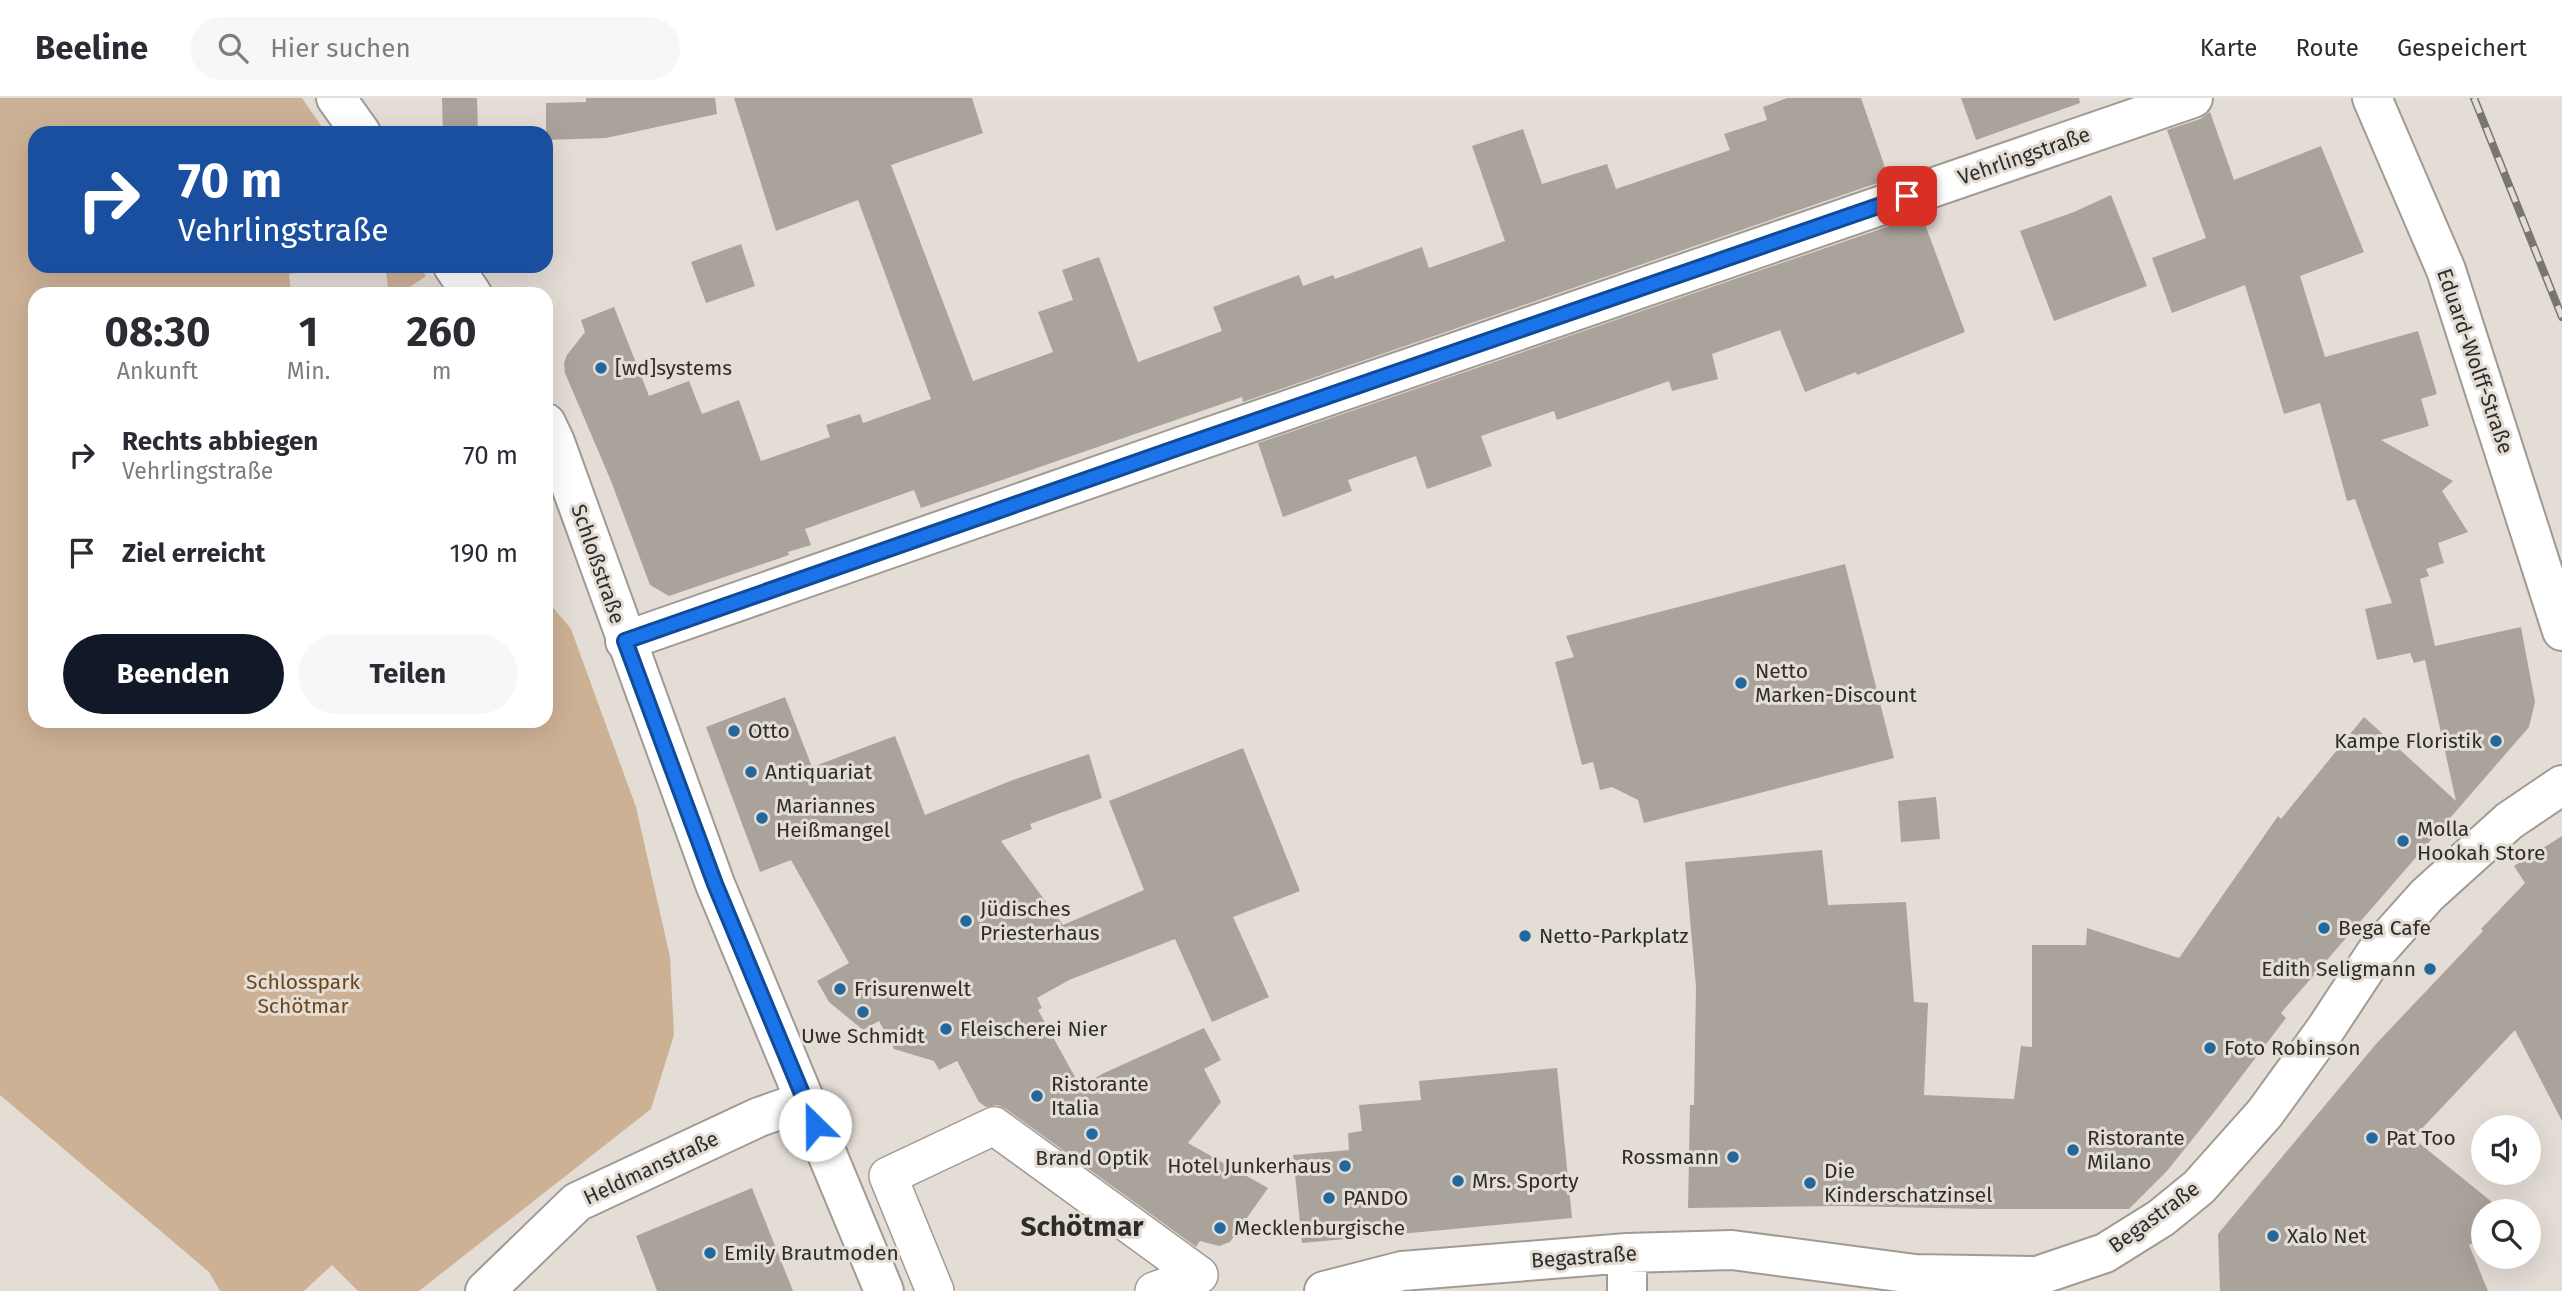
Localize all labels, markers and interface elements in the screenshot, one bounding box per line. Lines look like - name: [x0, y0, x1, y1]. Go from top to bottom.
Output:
- search box: [190, 17, 680, 80]
- text: Beeline: [35, 28, 148, 68]
- icon: search: [214, 29, 252, 67]
- text: Hier suchen: [270, 33, 411, 64]
- text: Karte: [2200, 34, 2257, 62]
- text: Route: [2295, 34, 2359, 62]
- text: Gespeichert: [2397, 34, 2527, 62]
- street label: Vehrlingstraße: [1954, 121, 2094, 191]
- text: 70 m: [178, 151, 282, 210]
- icon: right: [63, 154, 154, 245]
- pin: [1877, 166, 1937, 226]
- icon: arrive: [1888, 177, 1926, 215]
- text: Vehrlingstraße: [178, 211, 389, 249]
- street label: Eduard-Wolff-Straße: [2431, 265, 2519, 457]
- text: 08:30: [104, 307, 211, 357]
- text: 1: [299, 307, 318, 357]
- text: 260: [407, 307, 477, 357]
- place label: [wd]systems: [615, 355, 732, 381]
- text: Ankunft: [117, 357, 198, 385]
- text: Min.: [287, 357, 330, 385]
- text: m: [432, 357, 451, 385]
- marker: [wd]systems: [593, 360, 609, 376]
- text: Rechts abbiegen: [122, 426, 318, 457]
- icon: right: [63, 436, 101, 474]
- text: 70 m: [463, 440, 518, 471]
- text: Vehrlingstraße: [122, 457, 273, 485]
- street label: Schloßstraße: [565, 501, 631, 627]
- icon: arrive: [63, 534, 101, 572]
- text: Ziel erreicht: [122, 538, 265, 569]
- text: 190 m: [449, 538, 518, 569]
- button: Beenden: [63, 634, 284, 714]
- button: Teilen: [298, 634, 518, 714]
- place label: Netto Marken-Discount: [1755, 658, 1917, 708]
- marker: Netto Marken-Discount: [1733, 675, 1749, 691]
- place label: Otto: [748, 718, 790, 744]
- marker: Otto: [726, 723, 742, 739]
- place label: Kampe Floristik: [2334, 728, 2482, 754]
- marker: Kampe Floristik: [2488, 733, 2504, 749]
- place label: Antiquariat: [765, 759, 872, 785]
- marker: Antiquariat: [743, 764, 759, 780]
- place label: Mariannes Heißmangel: [776, 793, 890, 843]
- marker: Mariannes Heißmangel: [754, 810, 770, 826]
- place label: Molla Hookah Store: [2417, 816, 2545, 866]
- marker: Molla Hookah Store: [2395, 833, 2411, 849]
- place label: Jüdisches Priesterhaus: [980, 896, 1100, 946]
- marker: Jüdisches Priesterhaus: [958, 913, 974, 929]
- place label: Bega Cafe: [2338, 915, 2431, 941]
- marker: Bega Cafe: [2316, 920, 2332, 936]
- place label: Netto-Parkplatz: [1539, 923, 1688, 949]
- marker: Netto-Parkplatz: [1517, 928, 1533, 944]
- place label: Edith Seligmann: [2261, 956, 2416, 982]
- marker: Edith Seligmann: [2422, 961, 2438, 977]
- park label: Schlosspark Schötmar: [246, 969, 360, 1019]
- place label: Frisurenwelt: [854, 976, 972, 1002]
- marker: Frisurenwelt: [832, 981, 848, 997]
- marker: Uwe Schmidt: [855, 1004, 871, 1020]
- place label: Fleischerei Nier: [960, 1016, 1107, 1042]
- marker: Fleischerei Nier: [938, 1021, 954, 1037]
- place label: Uwe Schmidt: [801, 1023, 925, 1049]
- place label: Foto Robinson: [2224, 1035, 2361, 1061]
- marker: Foto Robinson: [2202, 1040, 2218, 1056]
- place label: Ristorante Italia: [1051, 1071, 1149, 1121]
- position arrow: [778, 1088, 852, 1162]
- marker: Ristorante Italia: [1029, 1088, 1045, 1104]
- map controls: [2471, 1115, 2541, 1269]
- button: sound: [2471, 1115, 2541, 1185]
- street label: Heldmanstraße: [579, 1125, 723, 1211]
- place label: Ristorante Milano: [2087, 1125, 2185, 1175]
- place label: Pat Too: [2386, 1125, 2456, 1151]
- marker: Brand Optik: [1084, 1126, 1100, 1142]
- marker: Pat Too: [2364, 1130, 2380, 1146]
- marker: Ristorante Milano: [2065, 1142, 2081, 1158]
- place label: Rossmann: [1621, 1144, 1719, 1170]
- place label: Brand Optik: [1035, 1145, 1149, 1171]
- marker: Rossmann: [1725, 1149, 1741, 1165]
- place label: Hotel Junkerhaus: [1167, 1153, 1331, 1179]
- marker: Hotel Junkerhaus: [1337, 1158, 1353, 1174]
- place label: Die Kinderschatzinsel: [1824, 1158, 1992, 1208]
- place label: Mrs. Sporty: [1472, 1168, 1579, 1194]
- marker: Mrs. Sporty: [1450, 1173, 1466, 1189]
- marker: Die Kinderschatzinsel: [1802, 1175, 1818, 1191]
- street label: Begastraße: [2103, 1175, 2205, 1259]
- place label: PANDO: [1343, 1185, 1408, 1211]
- marker: PANDO: [1321, 1190, 1337, 1206]
- button: search: [2471, 1199, 2541, 1269]
- district label: Schötmar: [1021, 1210, 1144, 1243]
- place label: Mecklenburgische: [1234, 1215, 1405, 1241]
- marker: Mecklenburgische: [1212, 1220, 1228, 1236]
- place label: Xalo Net: [2287, 1223, 2367, 1249]
- marker: Xalo Net: [2265, 1228, 2281, 1244]
- place label: Emily Brautmoden: [724, 1240, 899, 1266]
- street label: Begastraße: [1530, 1240, 1638, 1274]
- marker: Emily Brautmoden: [702, 1245, 718, 1261]

